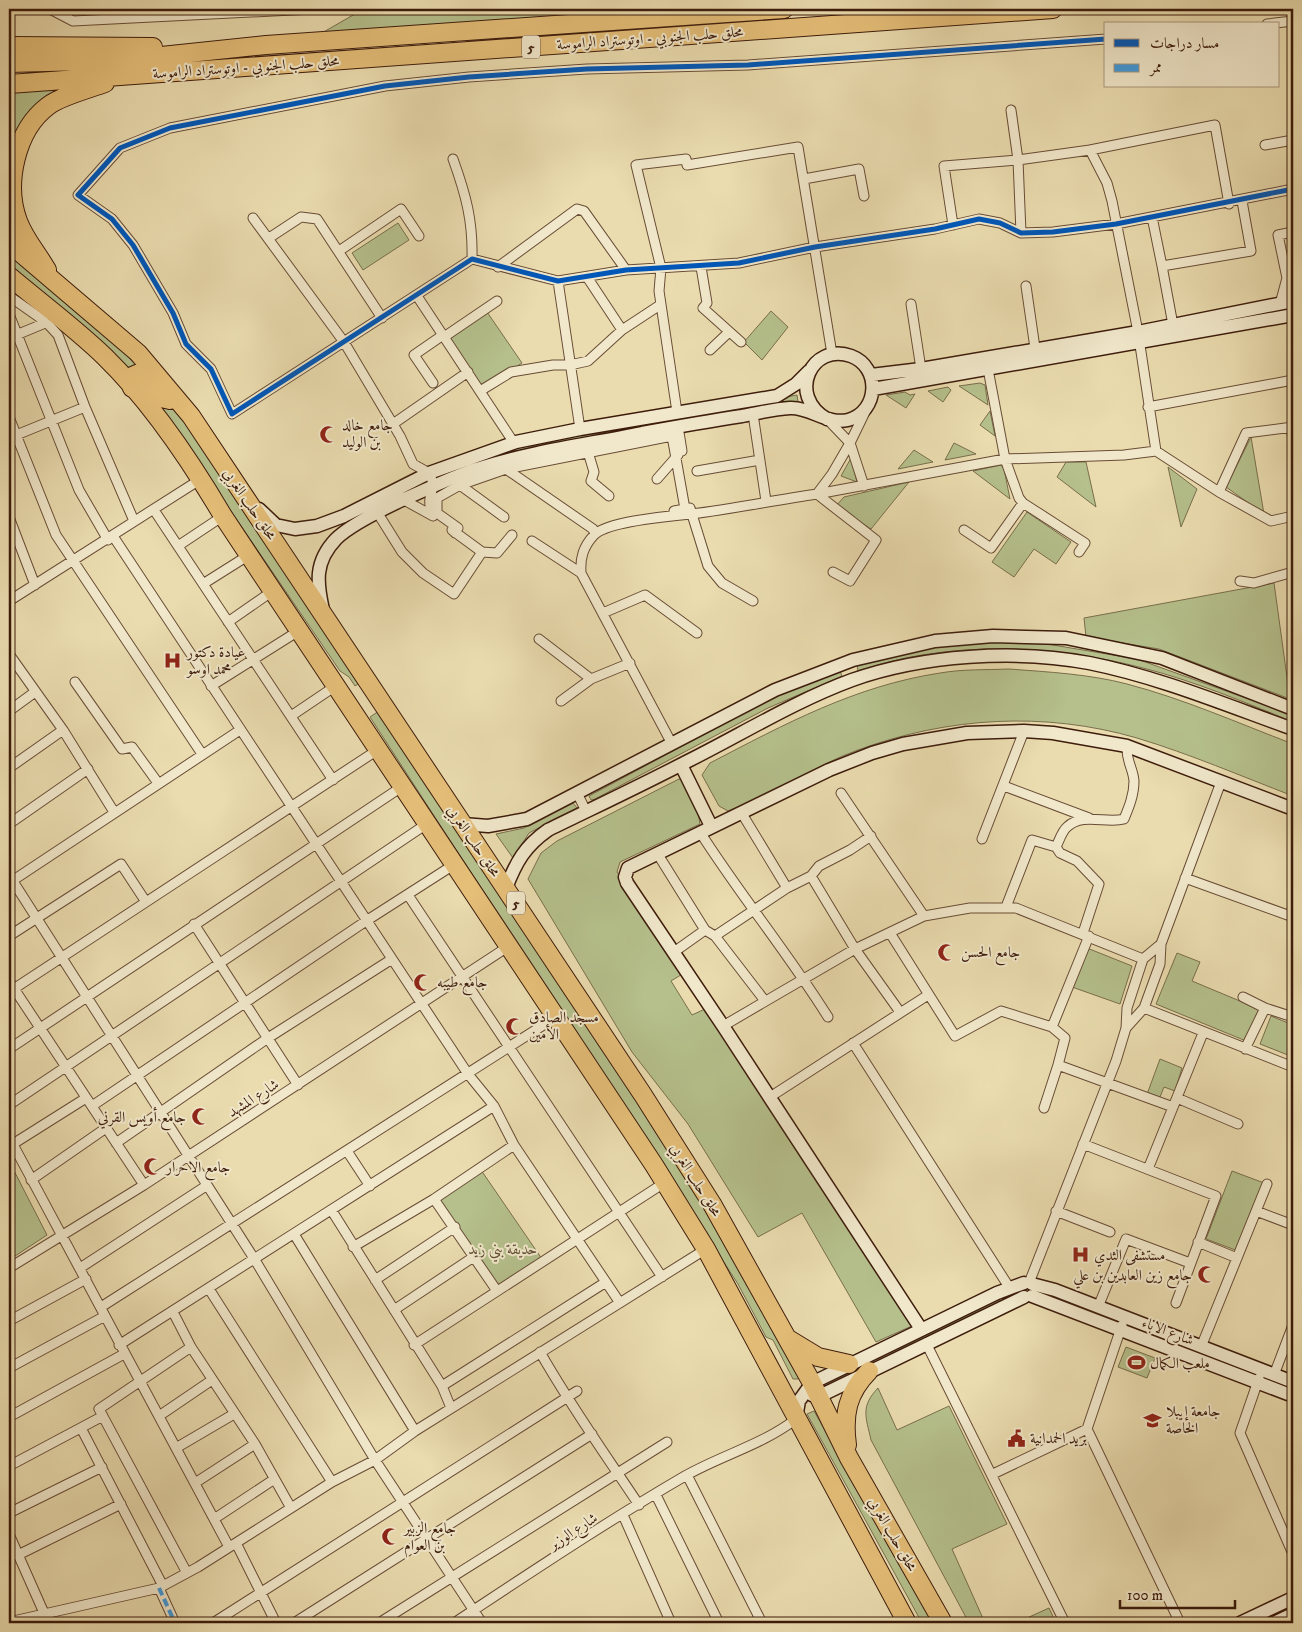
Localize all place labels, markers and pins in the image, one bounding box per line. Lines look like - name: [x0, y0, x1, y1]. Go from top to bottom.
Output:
- place label: جامع خالد بن الوليد: [342, 416, 393, 452]
- mosque icon: جامع خالد بن الوليد: [318, 424, 338, 444]
- place label: عيادة دكتور محمد اوسو: [185, 643, 245, 679]
- hospital icon: عيادة دكتور محمد اوسو: [163, 651, 183, 671]
- mosque icon: جامع الحسن: [937, 942, 957, 962]
- place label: جامع الحسن: [961, 943, 1020, 966]
- mosque icon: جامع طيبه: [413, 972, 433, 992]
- place label: جامع طيبه: [437, 973, 487, 996]
- place label: مسجد الصادق الأمين: [529, 1008, 599, 1044]
- mosque icon: مسجد الصادق الأمين: [505, 1016, 525, 1036]
- place label: جامع أويس القرني: [98, 1106, 186, 1131]
- mosque icon: جامع أويس القرني: [190, 1107, 210, 1127]
- mosque icon: جامع الاحرار: [142, 1157, 162, 1177]
- place label: جامع الاحرار: [164, 1158, 230, 1181]
- hospital icon: مستشفى الثدي: [1070, 1245, 1090, 1265]
- place label: مستشفى الثدي: [1094, 1246, 1165, 1267]
- mosque icon: جامع زين العابدين بن علي: [1196, 1265, 1216, 1285]
- place label: جامع زين العابدين بن علي: [1073, 1266, 1192, 1289]
- sports icon: ملعب الكمال: [1126, 1353, 1146, 1373]
- place label: ملعب الكمال: [1150, 1354, 1210, 1373]
- place label: جامعة إيبلا الخاصة: [1166, 1402, 1221, 1438]
- school or university icon: جامعة إيبلا الخاصة: [1142, 1410, 1162, 1430]
- public building icon: بريد الحمدانية: [1006, 1428, 1026, 1448]
- place label: بريد الحمدانية: [1030, 1429, 1087, 1448]
- place label: جامع الزبير بن العوام: [402, 1519, 456, 1558]
- mosque icon: جامع الزبير بن العوام: [380, 1527, 400, 1547]

